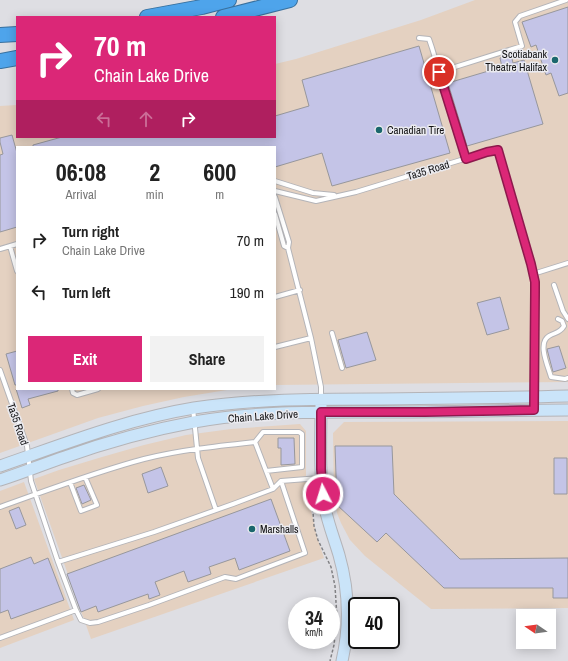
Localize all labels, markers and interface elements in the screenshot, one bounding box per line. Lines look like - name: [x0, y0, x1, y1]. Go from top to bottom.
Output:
- text: 70 m: [94, 27, 146, 65]
- icon: right: [28, 32, 80, 84]
- place label: Scotiabank Theatre Halifax: [485, 47, 547, 74]
- pin: [422, 55, 456, 89]
- marker: Scotiabank Theatre Halifax: [550, 55, 560, 65]
- icon: arrive: [428, 61, 450, 83]
- text: Chain Lake Drive: [94, 63, 209, 88]
- icon: left: [93, 108, 115, 130]
- icon: ahead: [135, 108, 157, 130]
- icon: right: [177, 108, 199, 130]
- place label: Canadian Tire: [387, 123, 444, 137]
- marker: Canadian Tire: [374, 125, 384, 135]
- text: 06:08: [56, 156, 106, 188]
- text: 2: [149, 156, 160, 188]
- text: 600: [203, 156, 236, 188]
- street label: Ta35 Road: [405, 157, 451, 183]
- text: Arrival: [66, 186, 96, 203]
- text: min: [146, 186, 164, 203]
- text: m: [215, 186, 224, 203]
- text: Turn right: [62, 221, 119, 242]
- icon: right: [28, 229, 50, 251]
- text: 70 m: [237, 230, 264, 251]
- text: Chain Lake Drive: [62, 242, 145, 259]
- icon: left: [28, 281, 50, 303]
- text: Turn left: [62, 282, 110, 303]
- text: 190 m: [230, 282, 264, 303]
- button: Exit: [28, 336, 142, 382]
- button: Share: [150, 336, 264, 382]
- street label: Ta35 Road: [4, 401, 32, 447]
- street label: Chain Lake Drive: [227, 407, 299, 425]
- position arrow: [302, 473, 344, 515]
- place label: Marshalls: [260, 522, 299, 536]
- marker: Marshalls: [247, 524, 257, 534]
- speed limit sign: 40: [348, 597, 400, 649]
- text: 34: [305, 604, 323, 631]
- north arrow: [516, 609, 556, 649]
- map controls: [516, 609, 556, 649]
- text: km/h: [305, 626, 323, 639]

